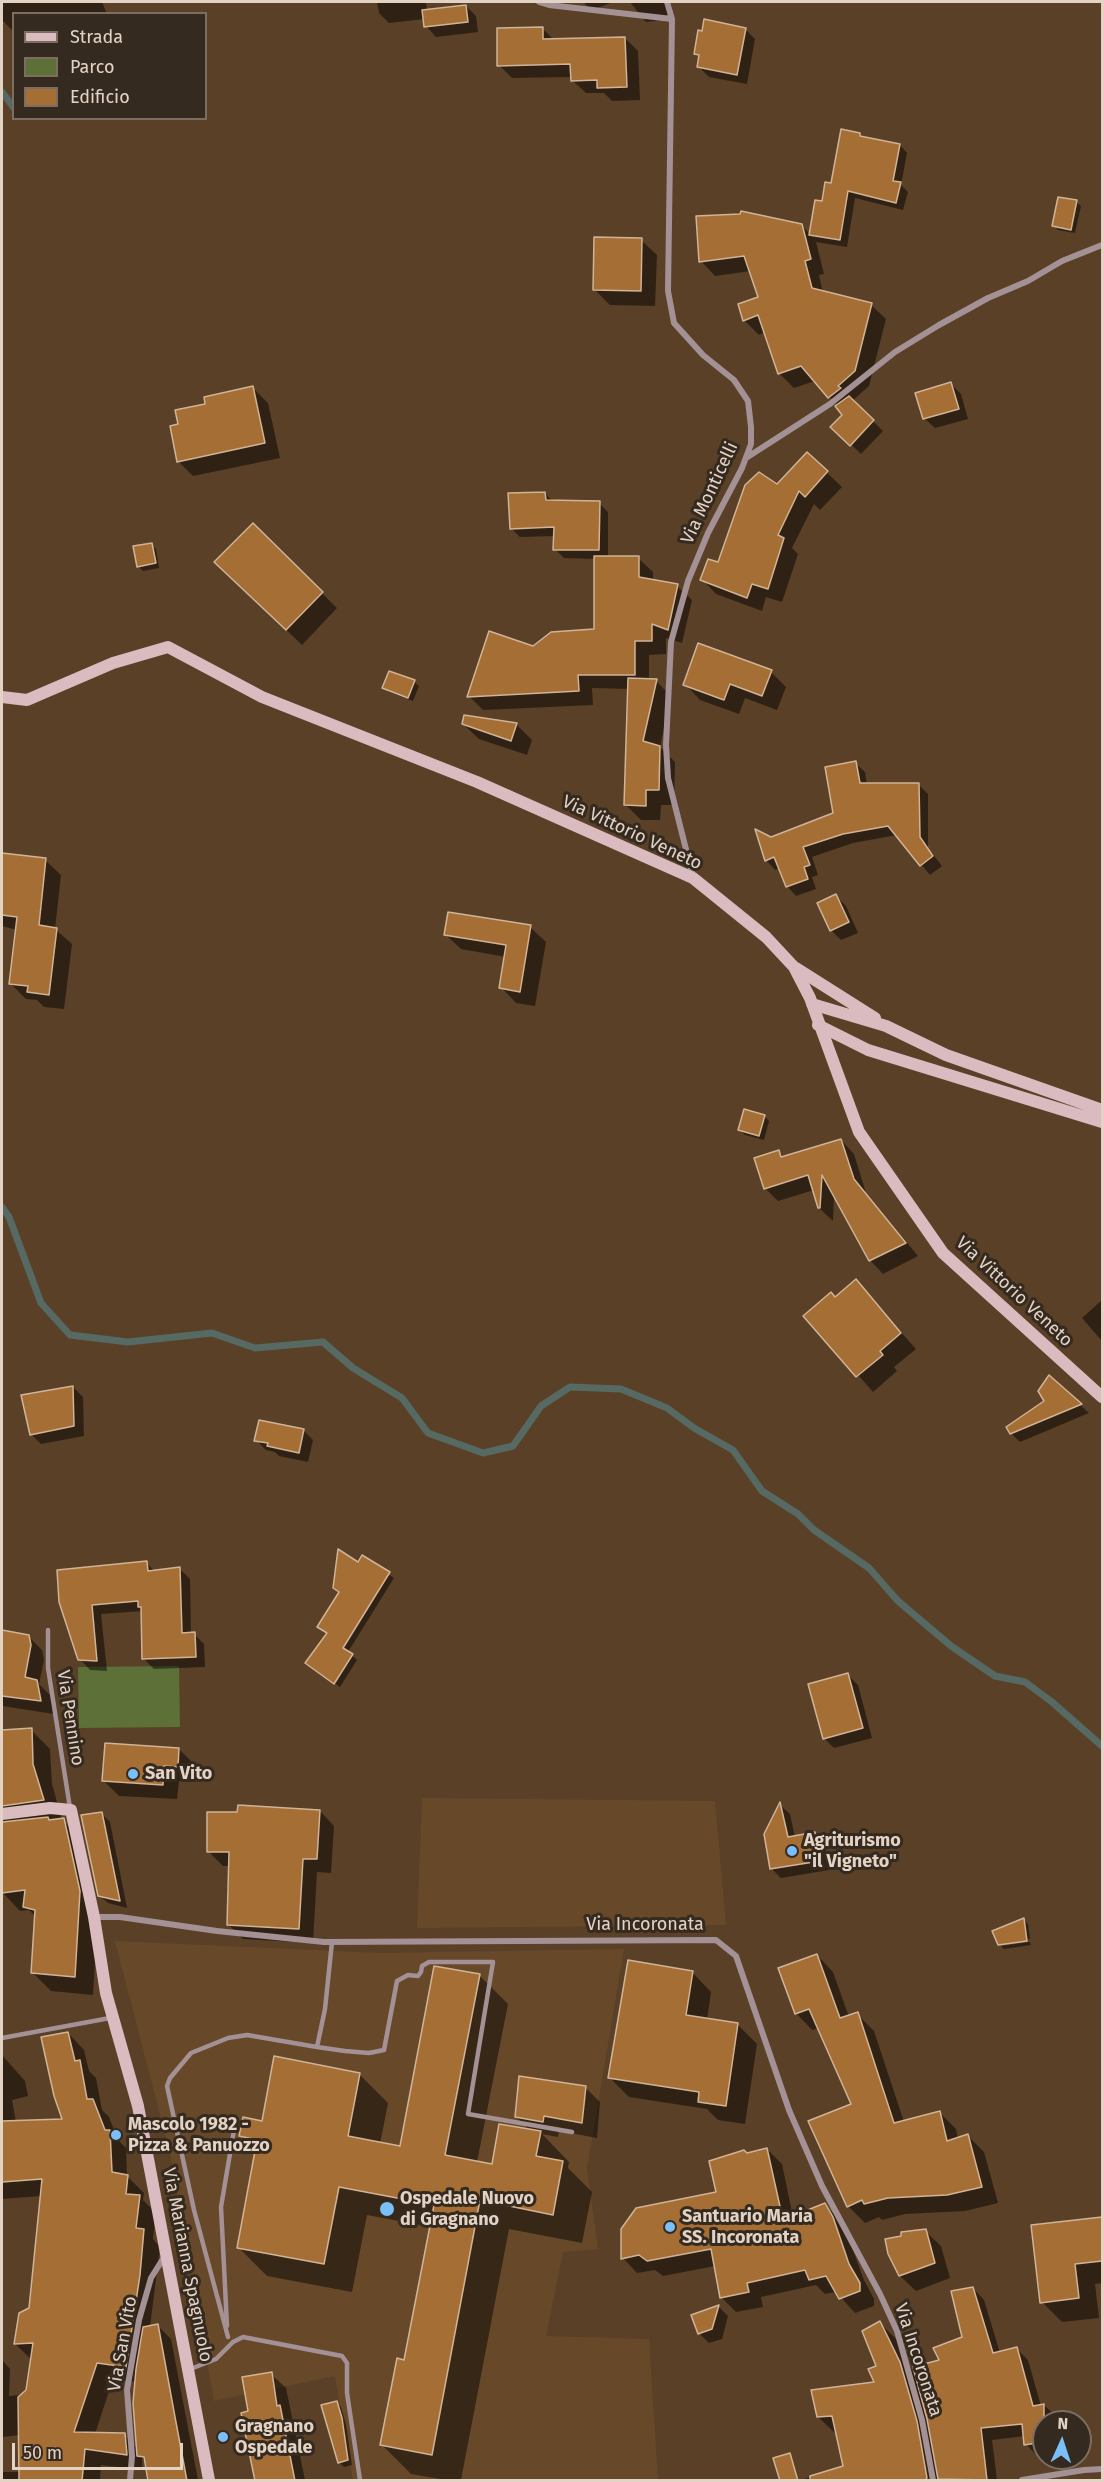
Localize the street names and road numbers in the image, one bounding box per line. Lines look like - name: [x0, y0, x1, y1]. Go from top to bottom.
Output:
- street label: Via Monticelli: [677, 439, 743, 547]
- street label: Via Vittorio Veneto: [559, 791, 705, 875]
- street label: Via Vittorio Veneto: [951, 1232, 1077, 1352]
- street label: Via Pennino: [52, 1669, 88, 1767]
- street label: Via Incoronata: [586, 1914, 704, 1936]
- street label: Via Marianna Spagnuolo: [158, 2166, 216, 2364]
- street label: Via San Vito: [104, 2295, 142, 2393]
- street label: Via Incoronata: [890, 2301, 946, 2419]

